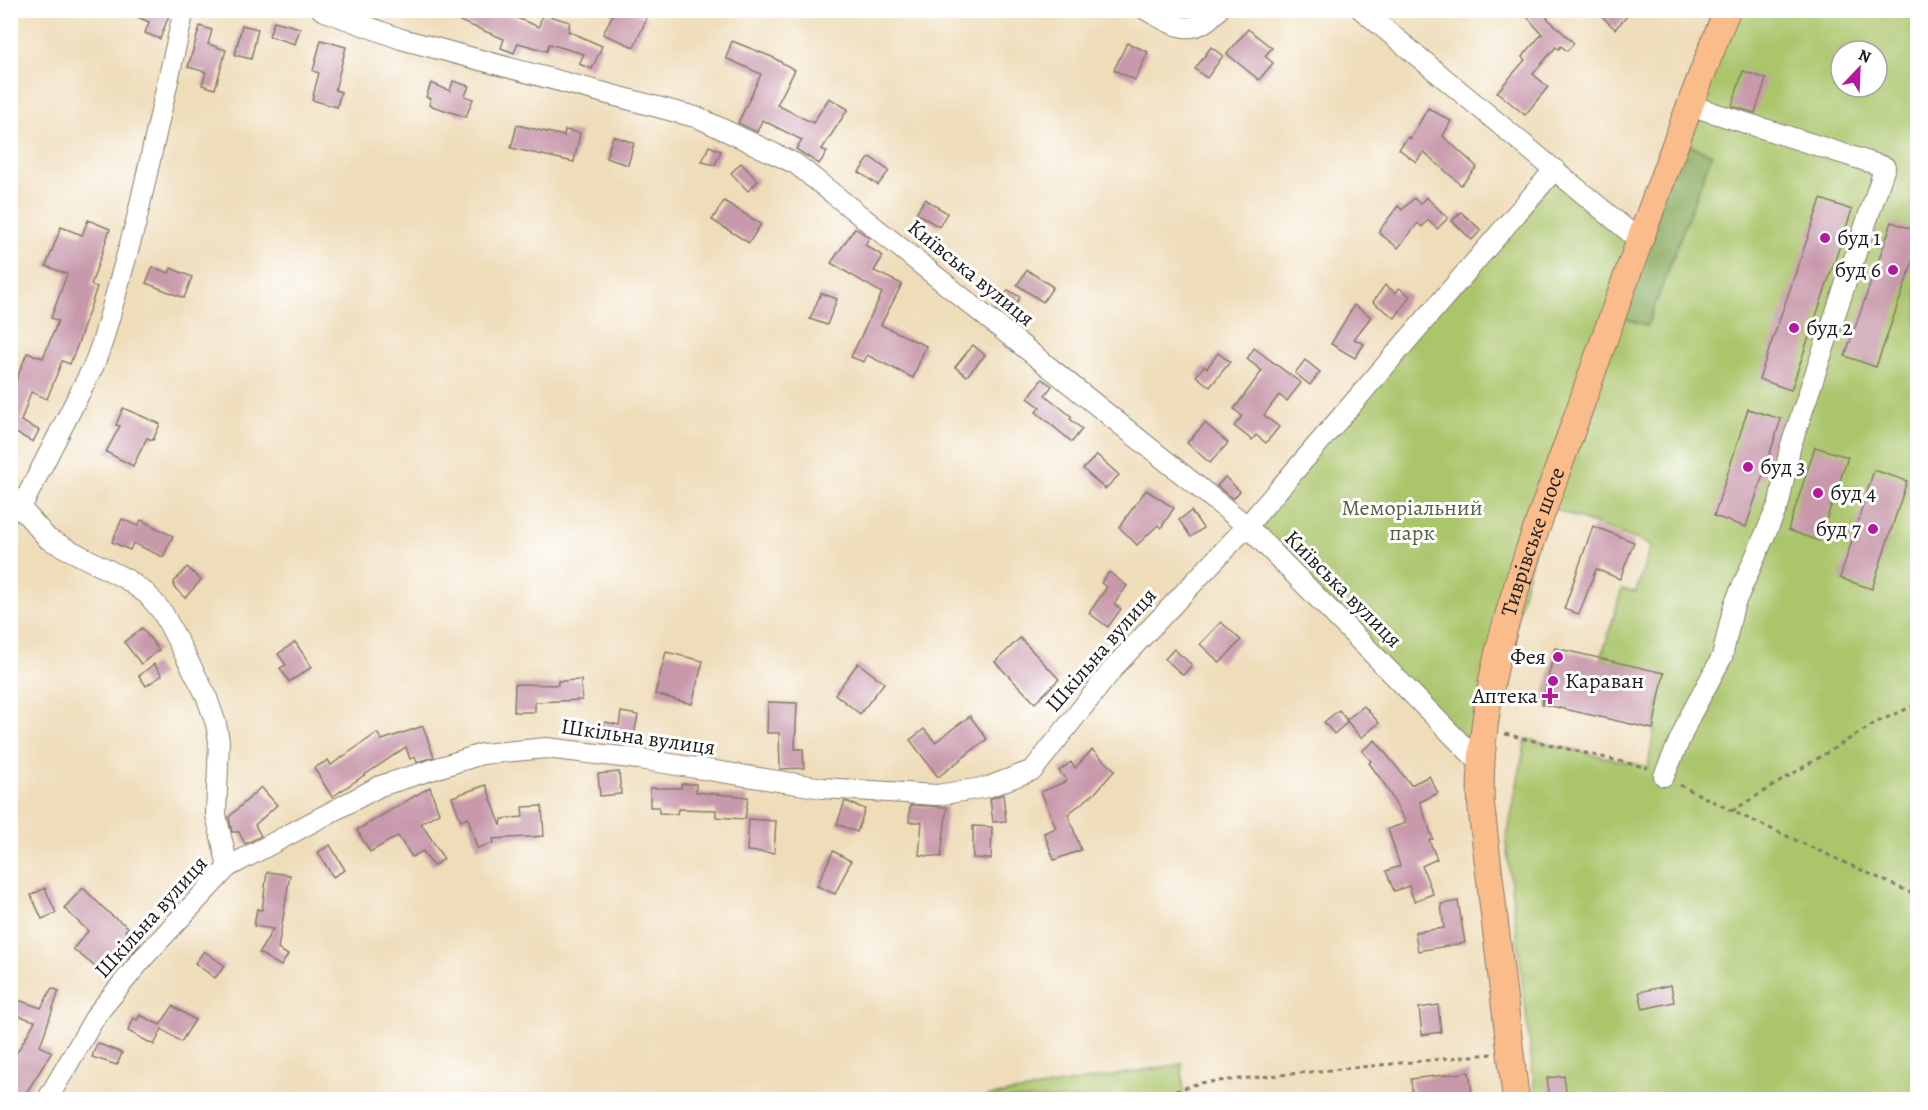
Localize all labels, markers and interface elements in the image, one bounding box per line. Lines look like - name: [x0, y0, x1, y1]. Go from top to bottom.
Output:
- north arrow: [1829, 39, 1889, 99]
- text: N: [1855, 44, 1874, 69]
- street label: Київська вулиця: [901, 212, 1041, 334]
- place label: буд 1: [1837, 223, 1881, 253]
- marker: буд 1: [1818, 231, 1832, 245]
- place label: буд 6: [1835, 255, 1881, 285]
- marker: буд 6: [1886, 263, 1900, 277]
- place label: буд 2: [1806, 313, 1853, 343]
- marker: буд 2: [1787, 321, 1801, 335]
- place label: буд 3: [1760, 452, 1805, 482]
- marker: буд 3: [1741, 460, 1755, 474]
- street label: Тиврівське шосе: [1494, 463, 1572, 620]
- place label: буд 4: [1830, 478, 1876, 508]
- marker: буд 4: [1811, 486, 1825, 500]
- park label: Меморіальний парк: [1341, 493, 1483, 548]
- place label: буд 7: [1815, 514, 1862, 544]
- marker: буд 7: [1866, 522, 1880, 536]
- street label: Київська вулиця: [1277, 523, 1409, 655]
- street label: Шкільна вулиця: [1039, 581, 1163, 719]
- place label: Фея: [1510, 642, 1546, 672]
- marker: Фея: [1551, 650, 1565, 664]
- place label: Караван: [1565, 666, 1644, 696]
- marker: Караван: [1546, 674, 1560, 688]
- place label: Аптека: [1471, 681, 1539, 711]
- marker: Аптека: [1543, 689, 1557, 703]
- street label: Шкільна вулиця: [559, 711, 717, 763]
- street label: Шкільна вулиця: [88, 849, 214, 985]

